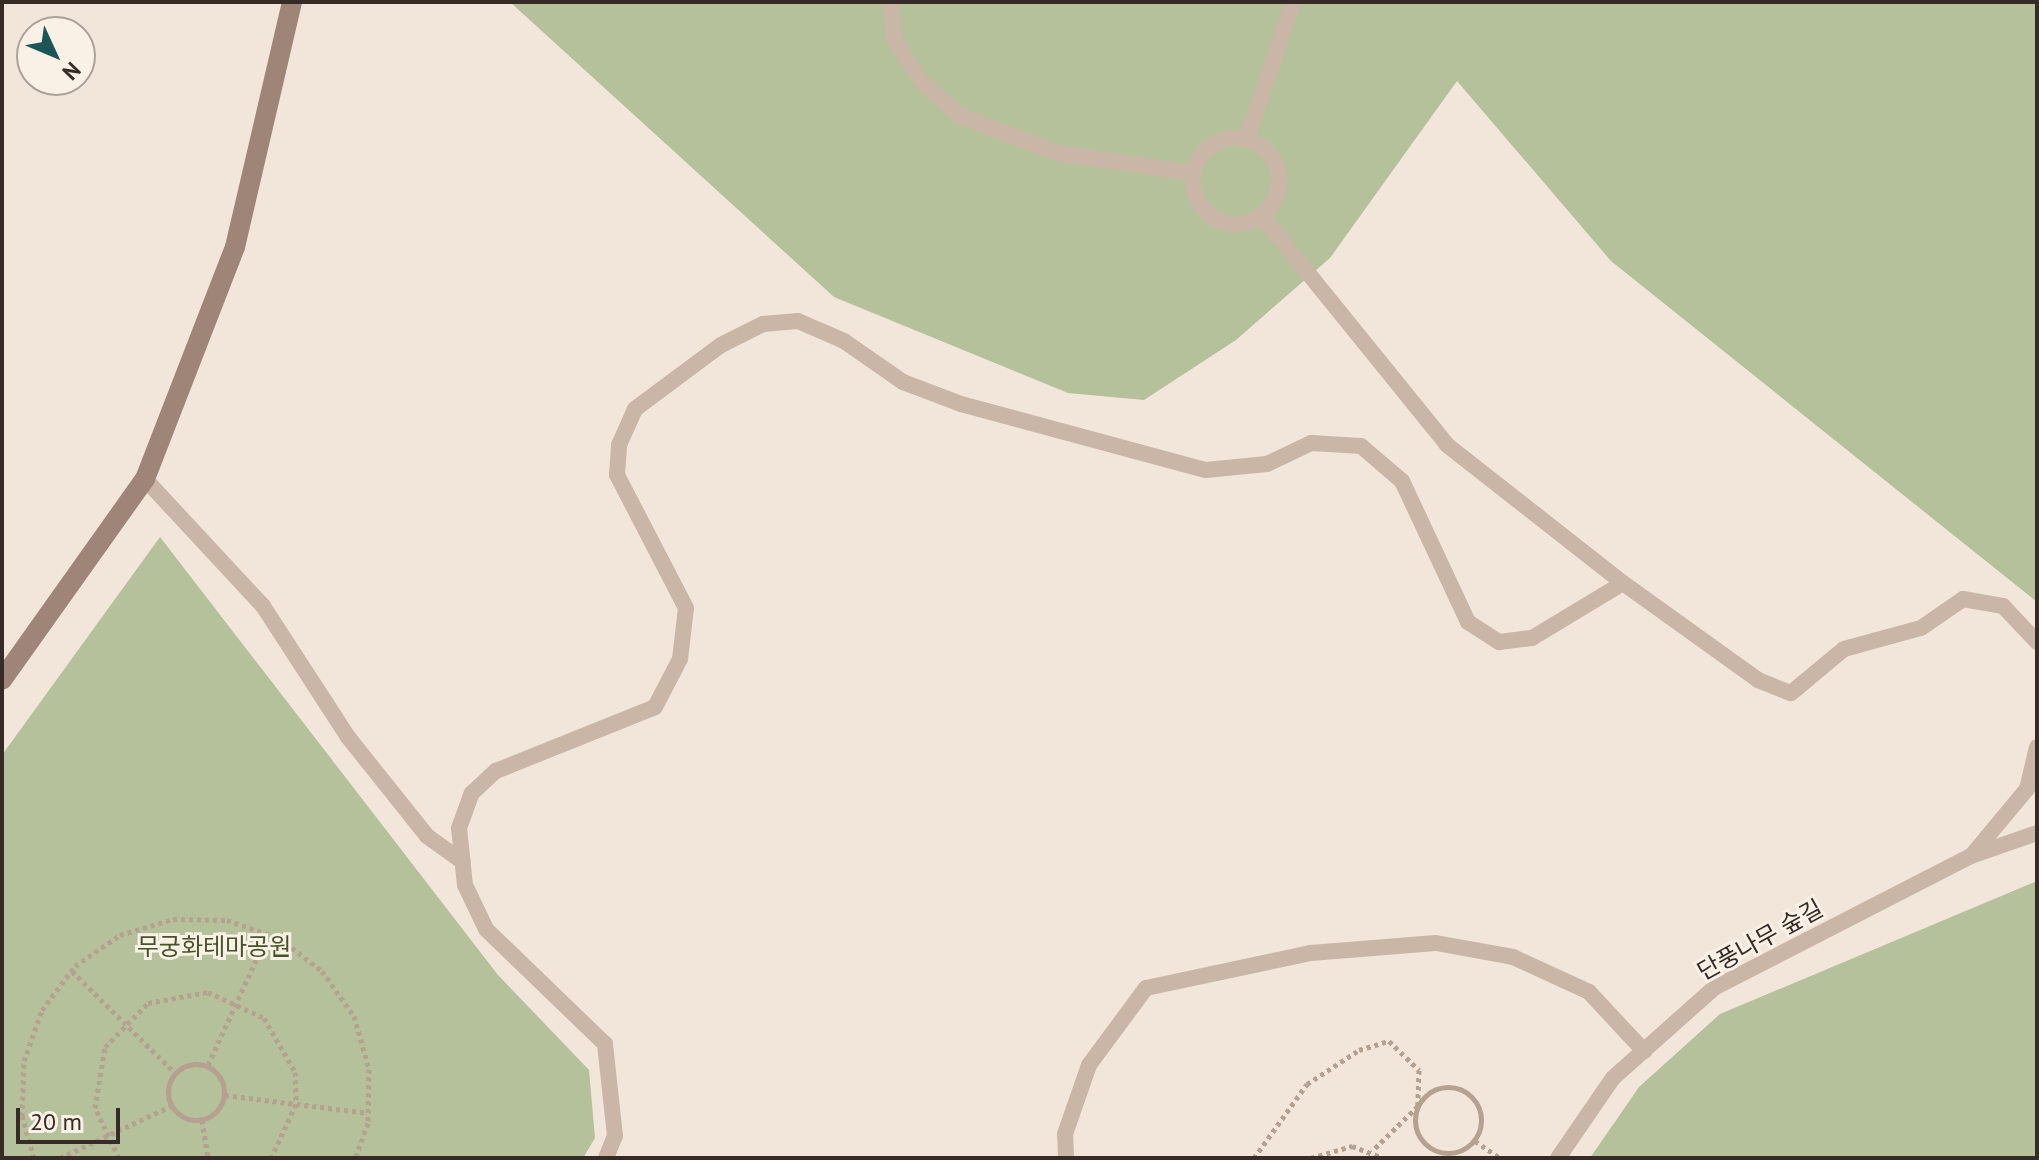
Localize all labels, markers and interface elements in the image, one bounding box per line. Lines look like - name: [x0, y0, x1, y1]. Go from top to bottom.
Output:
- north arrow: [16, 16, 96, 96]
- text: N: [57, 56, 87, 86]
- street label: 단풍나무 숲길: [1692, 894, 1828, 986]
- park label: 무궁화테마공원: [137, 933, 291, 961]
- scale bar: [20, 1092, 124, 1142]
- text: 20 m: [30, 1106, 82, 1137]

